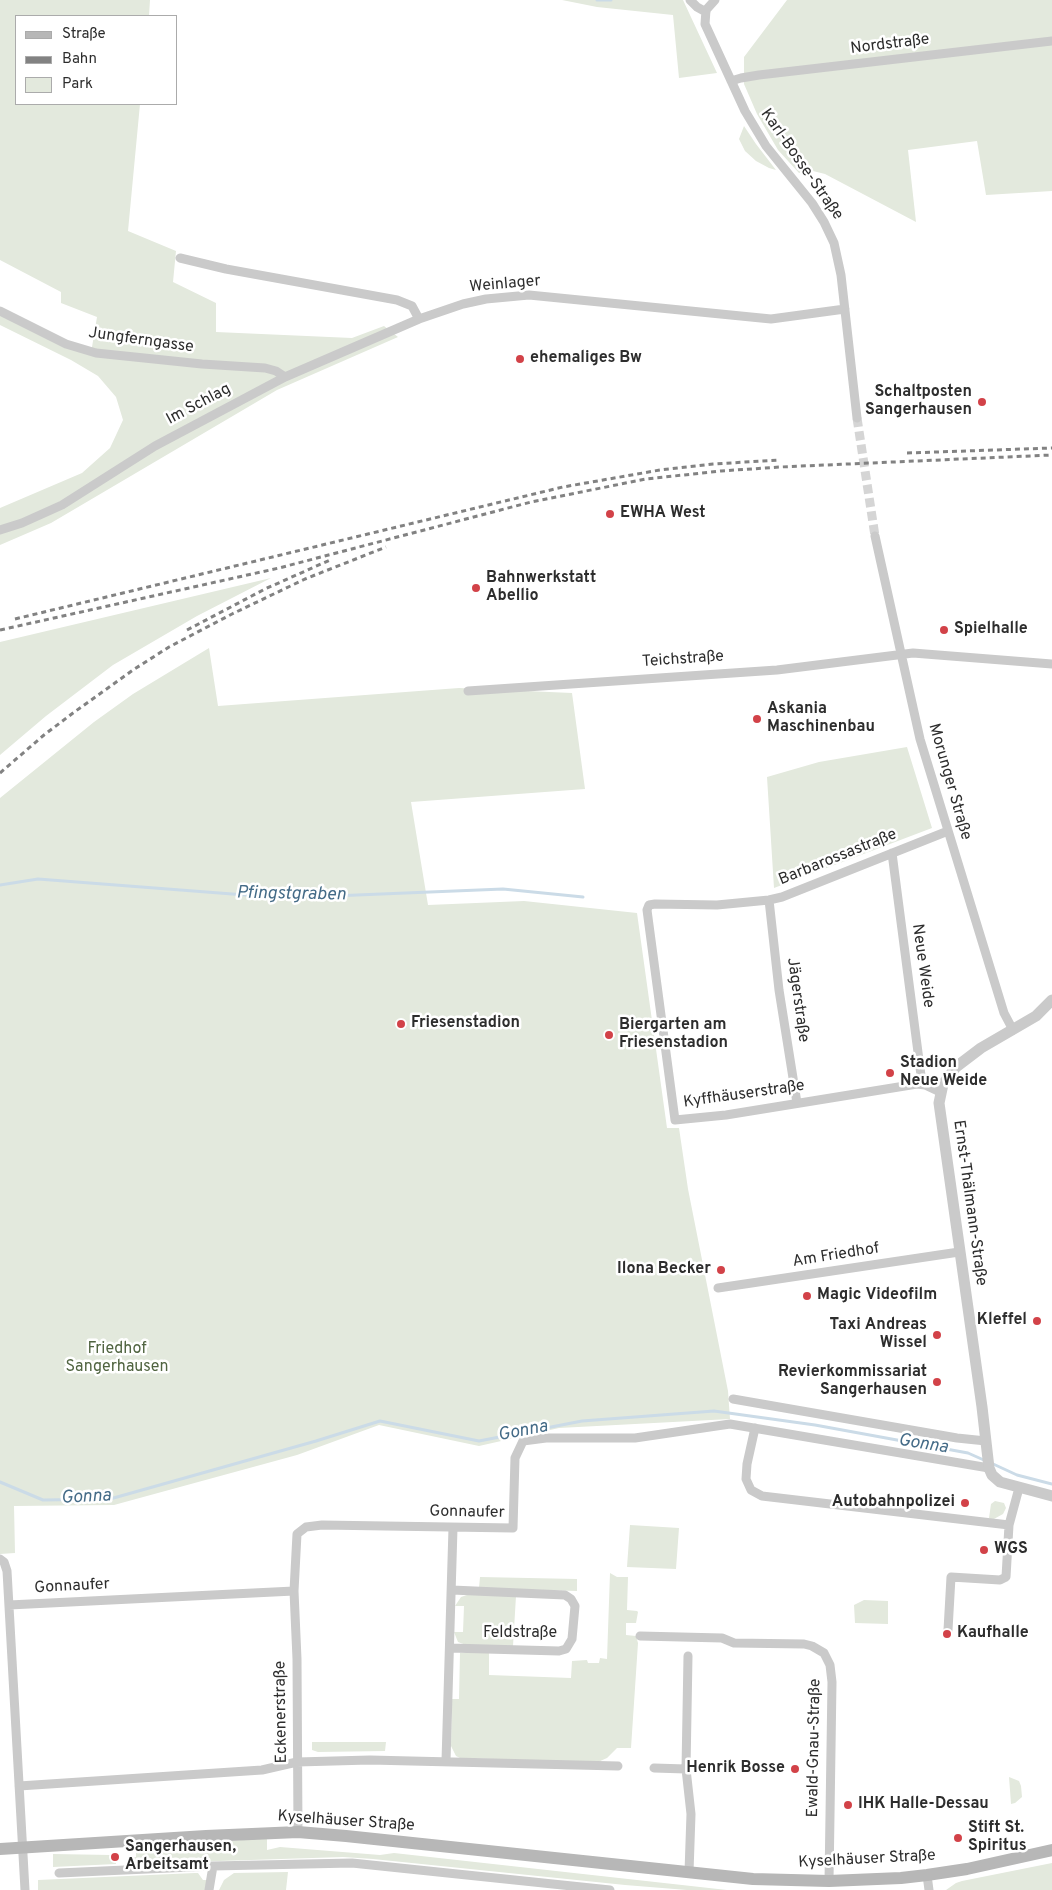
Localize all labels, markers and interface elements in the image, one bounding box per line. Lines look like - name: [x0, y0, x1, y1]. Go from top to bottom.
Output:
- legend: [15, 15, 178, 105]
- text: Straße: [62, 25, 106, 44]
- street label: Nordstraße: [849, 31, 931, 59]
- text: Bahn: [62, 50, 97, 69]
- text: Park: [62, 75, 93, 94]
- street label: Karl-Bosse-Straße: [755, 106, 847, 224]
- street label: Weinlager: [469, 272, 541, 298]
- street label: Jungferngasse: [87, 324, 195, 358]
- place label: ehemaliges Bw: [530, 349, 642, 369]
- marker: ehemaliges Bw: [514, 353, 526, 365]
- street label: Im Schlag: [164, 380, 234, 430]
- place label: Schaltposten Sangerhausen: [865, 383, 972, 421]
- marker: Schaltposten Sangerhausen: [976, 396, 988, 408]
- place label: EWHA West: [620, 504, 706, 524]
- marker: EWHA West: [604, 508, 616, 520]
- place label: Bahnwerkstatt Abellio: [486, 569, 596, 607]
- marker: Bahnwerkstatt Abellio: [470, 582, 482, 594]
- place label: Spielhalle: [954, 620, 1028, 640]
- marker: Spielhalle: [938, 624, 950, 636]
- street label: Teichstraße: [641, 648, 725, 672]
- place label: Askania Maschinenbau: [767, 700, 875, 738]
- marker: Askania Maschinenbau: [751, 713, 763, 725]
- street label: Morunger Straße: [923, 721, 975, 843]
- street label: Barbarossastraße: [776, 826, 900, 890]
- water label: Pfingstgraben: [236, 883, 346, 907]
- street label: Neue Weide: [907, 923, 937, 1009]
- street label: Jägerstraße: [782, 956, 812, 1044]
- place label: Friesenstadion: [411, 1014, 520, 1034]
- place label: Biergarten am Friesenstadion: [619, 1016, 728, 1054]
- marker: Friesenstadion: [395, 1018, 407, 1030]
- marker: Biergarten am Friesenstadion: [603, 1029, 615, 1041]
- place label: Stadion Neue Weide: [900, 1054, 987, 1092]
- marker: Stadion Neue Weide: [884, 1067, 896, 1079]
- street label: Kyffhäuserstraße: [682, 1077, 806, 1113]
- street label: Ernst-Thälmann-Straße: [948, 1119, 990, 1287]
- street label: Am Friedhof: [791, 1240, 881, 1272]
- place label: Ilona Becker: [617, 1260, 711, 1280]
- marker: Ilona Becker: [715, 1264, 727, 1276]
- place label: Magic Videofilm: [817, 1286, 937, 1306]
- marker: Magic Videofilm: [801, 1290, 813, 1302]
- place label: Kleffel: [977, 1311, 1027, 1331]
- marker: Kleffel: [1031, 1315, 1043, 1327]
- place label: Taxi Andreas Wissel: [829, 1316, 927, 1354]
- marker: Taxi Andreas Wissel: [931, 1329, 943, 1341]
- park label: Friedhof Sangerhausen: [66, 1340, 168, 1378]
- place label: Revierkommissariat Sangerhausen: [778, 1363, 927, 1401]
- marker: Revierkommissariat Sangerhausen: [931, 1376, 943, 1388]
- water label: Gonna: [496, 1417, 550, 1447]
- water label: Gonna: [897, 1430, 949, 1460]
- water label: Gonna: [60, 1486, 112, 1510]
- place label: Autobahnpolizei: [832, 1493, 955, 1513]
- marker: Autobahnpolizei: [959, 1497, 971, 1509]
- street label: Gonnaufer: [429, 1503, 505, 1523]
- place label: WGS: [994, 1540, 1028, 1560]
- marker: WGS: [978, 1544, 990, 1556]
- street label: Gonnaufer: [34, 1575, 110, 1599]
- street label: Feldstraße: [483, 1624, 557, 1644]
- place label: Kaufhalle: [957, 1624, 1029, 1644]
- marker: Kaufhalle: [941, 1628, 953, 1640]
- street label: Eckenerstraße: [272, 1661, 292, 1763]
- street label: Ewald-Gnau-Straße: [804, 1678, 826, 1818]
- place label: Henrik Bosse: [686, 1759, 785, 1779]
- marker: Henrik Bosse: [789, 1763, 801, 1775]
- place label: IHK Halle-Dessau: [858, 1795, 989, 1815]
- marker: IHK Halle-Dessau: [842, 1799, 854, 1811]
- street label: Kyselhäuser Straße: [277, 1808, 415, 1836]
- place label: Stift St. Spiritus: [968, 1819, 1027, 1857]
- marker: Stift St. Spiritus: [952, 1832, 964, 1844]
- place label: Sangerhausen, Arbeitsamt: [125, 1838, 236, 1876]
- street label: Kyselhäuser Straße: [798, 1847, 936, 1873]
- marker: Sangerhausen, Arbeitsamt: [109, 1851, 121, 1863]

